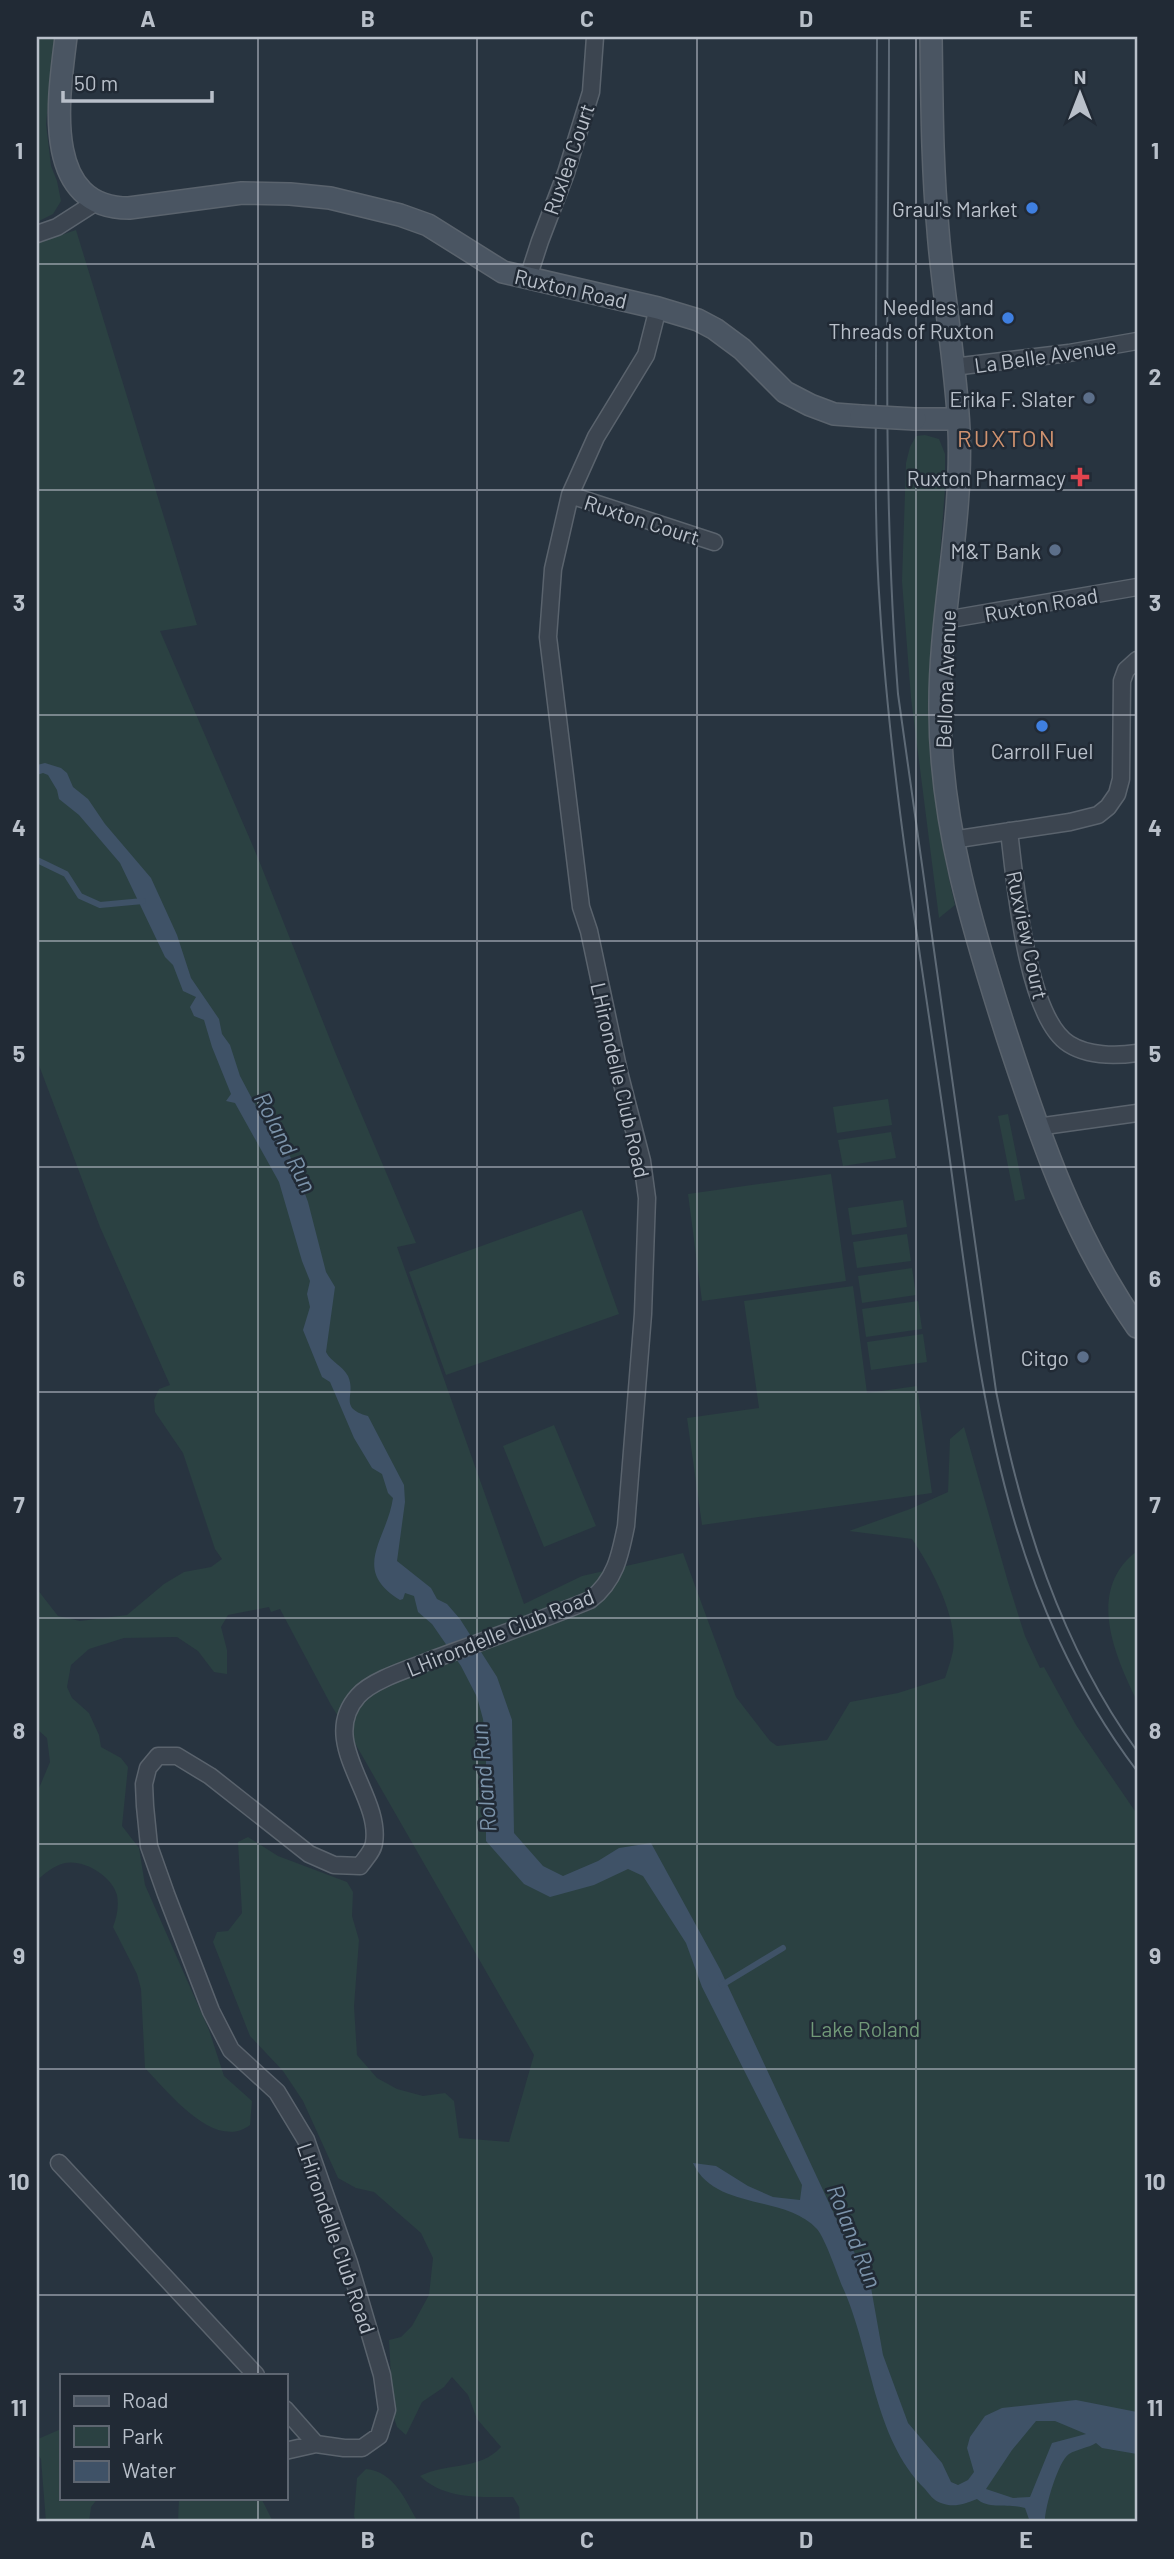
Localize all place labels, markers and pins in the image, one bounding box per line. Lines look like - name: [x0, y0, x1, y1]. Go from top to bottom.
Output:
- place label: Graul's Market: [892, 196, 1018, 221]
- marker: Graul's Market: [1024, 200, 1040, 216]
- place label: Needles and Threads of Ruxton: [828, 294, 994, 343]
- marker: Needles and Threads of Ruxton: [1000, 310, 1016, 326]
- place label: Erika F. Slater: [950, 386, 1075, 411]
- marker: Erika F. Slater: [1081, 390, 1097, 406]
- place label: Ruxton Pharmacy: [907, 465, 1066, 490]
- marker: Ruxton Pharmacy: [1072, 469, 1088, 485]
- place label: M&T Bank: [950, 538, 1041, 563]
- marker: M&T Bank: [1047, 542, 1063, 558]
- marker: Carroll Fuel: [1034, 718, 1050, 734]
- place label: Carroll Fuel: [991, 738, 1093, 763]
- place label: Citgo: [1021, 1345, 1069, 1370]
- marker: Citgo: [1075, 1349, 1091, 1365]

